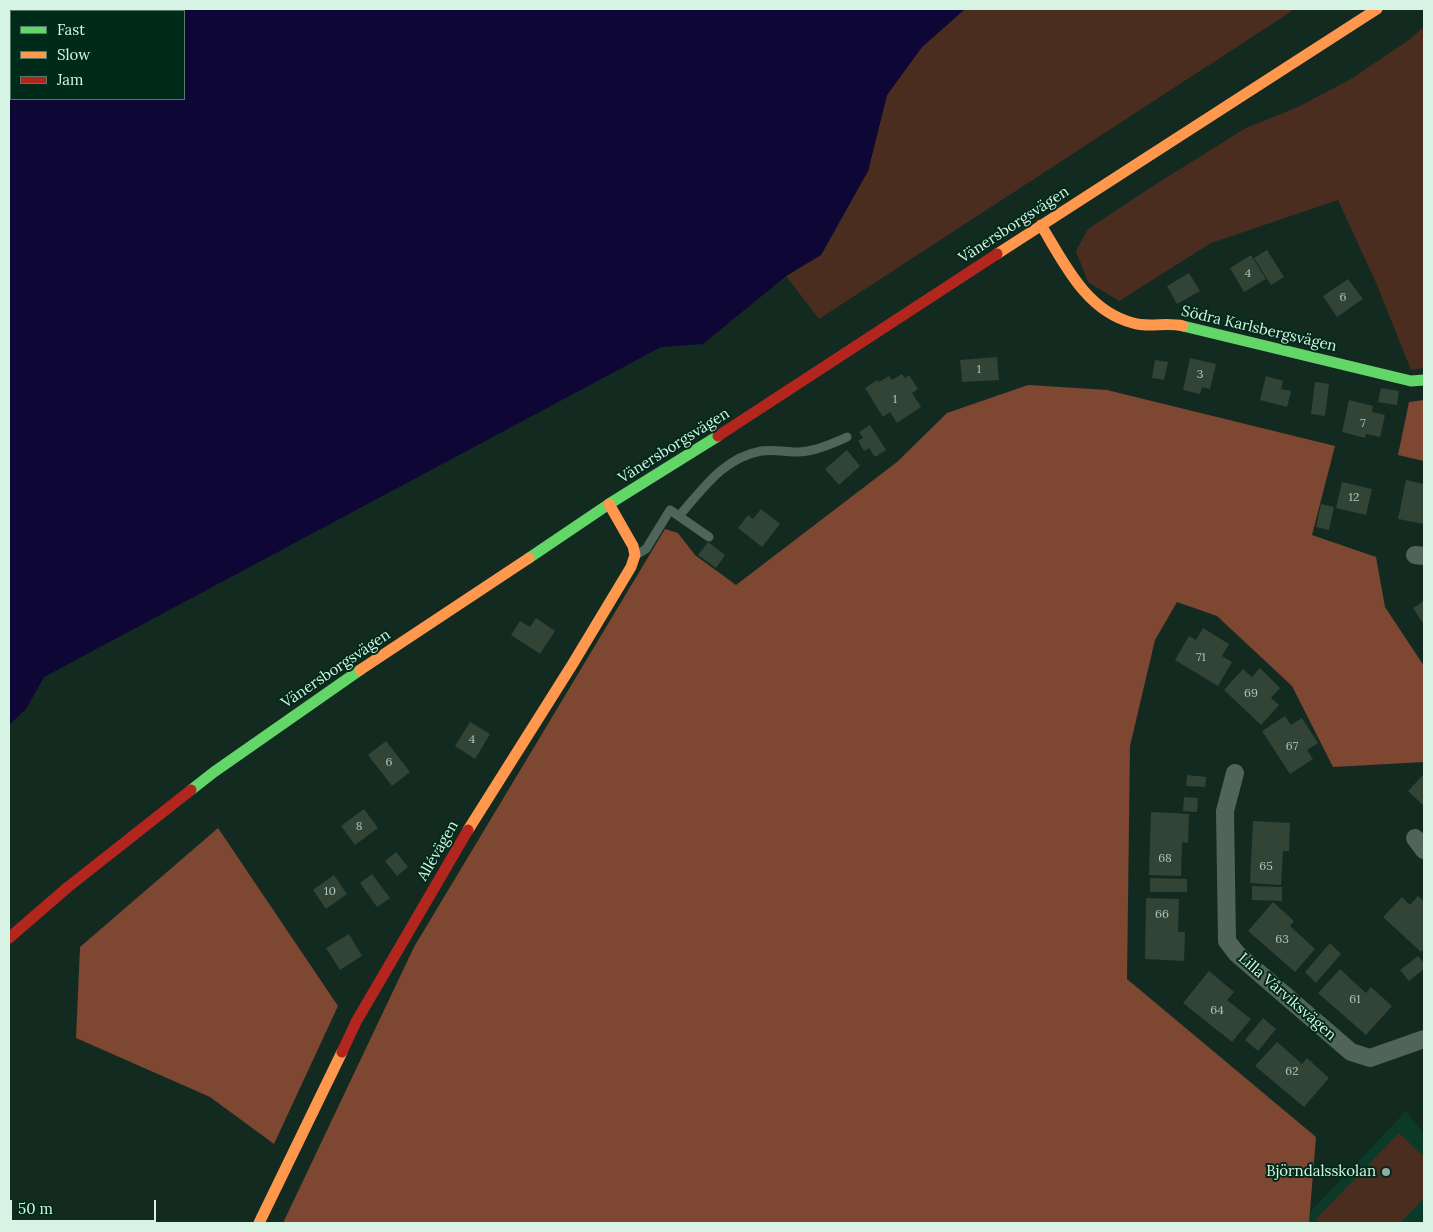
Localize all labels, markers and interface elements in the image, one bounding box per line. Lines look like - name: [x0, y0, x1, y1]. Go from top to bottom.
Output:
- legend: [10, 10, 185, 100]
- text: Fast: [57, 20, 85, 39]
- text: Slow: [57, 45, 90, 64]
- text: Jam: [57, 70, 84, 89]
- street label: Vänersborgsvägen: [956, 183, 1072, 267]
- house number: 4: [1245, 267, 1251, 281]
- house number: 6: [1340, 291, 1346, 305]
- street label: Södra Karlsbergsvägen: [1180, 302, 1338, 356]
- house number: 1: [977, 363, 981, 377]
- house number: 3: [1197, 368, 1203, 382]
- house number: 1: [893, 393, 897, 407]
- street label: Vänersborgsvägen: [615, 405, 733, 487]
- house number: 7: [1360, 417, 1366, 431]
- house number: 12: [1349, 491, 1359, 505]
- street label: Vänersborgsvägen: [278, 626, 394, 712]
- house number: 71: [1196, 651, 1206, 665]
- house number: 69: [1244, 687, 1258, 701]
- house number: 4: [469, 733, 475, 747]
- house number: 67: [1286, 740, 1298, 754]
- house number: 6: [386, 756, 392, 770]
- street label: Allévägen: [414, 818, 462, 884]
- house number: 8: [356, 820, 362, 834]
- house number: 68: [1158, 852, 1172, 866]
- house number: 65: [1259, 860, 1273, 874]
- house number: 10: [324, 885, 336, 899]
- house number: 66: [1155, 908, 1169, 922]
- house number: 63: [1275, 933, 1289, 947]
- street label: Lilla Vårviksvägen: [1234, 950, 1340, 1044]
- house number: 61: [1349, 993, 1361, 1007]
- house number: 64: [1210, 1004, 1224, 1018]
- house number: 62: [1285, 1065, 1299, 1079]
- place label: Björndalsskolan: [1266, 1163, 1376, 1181]
- marker: Björndalsskolan: [1380, 1166, 1392, 1178]
- scale bar: [12, 1190, 159, 1222]
- text: 50 m: [18, 1199, 53, 1218]

